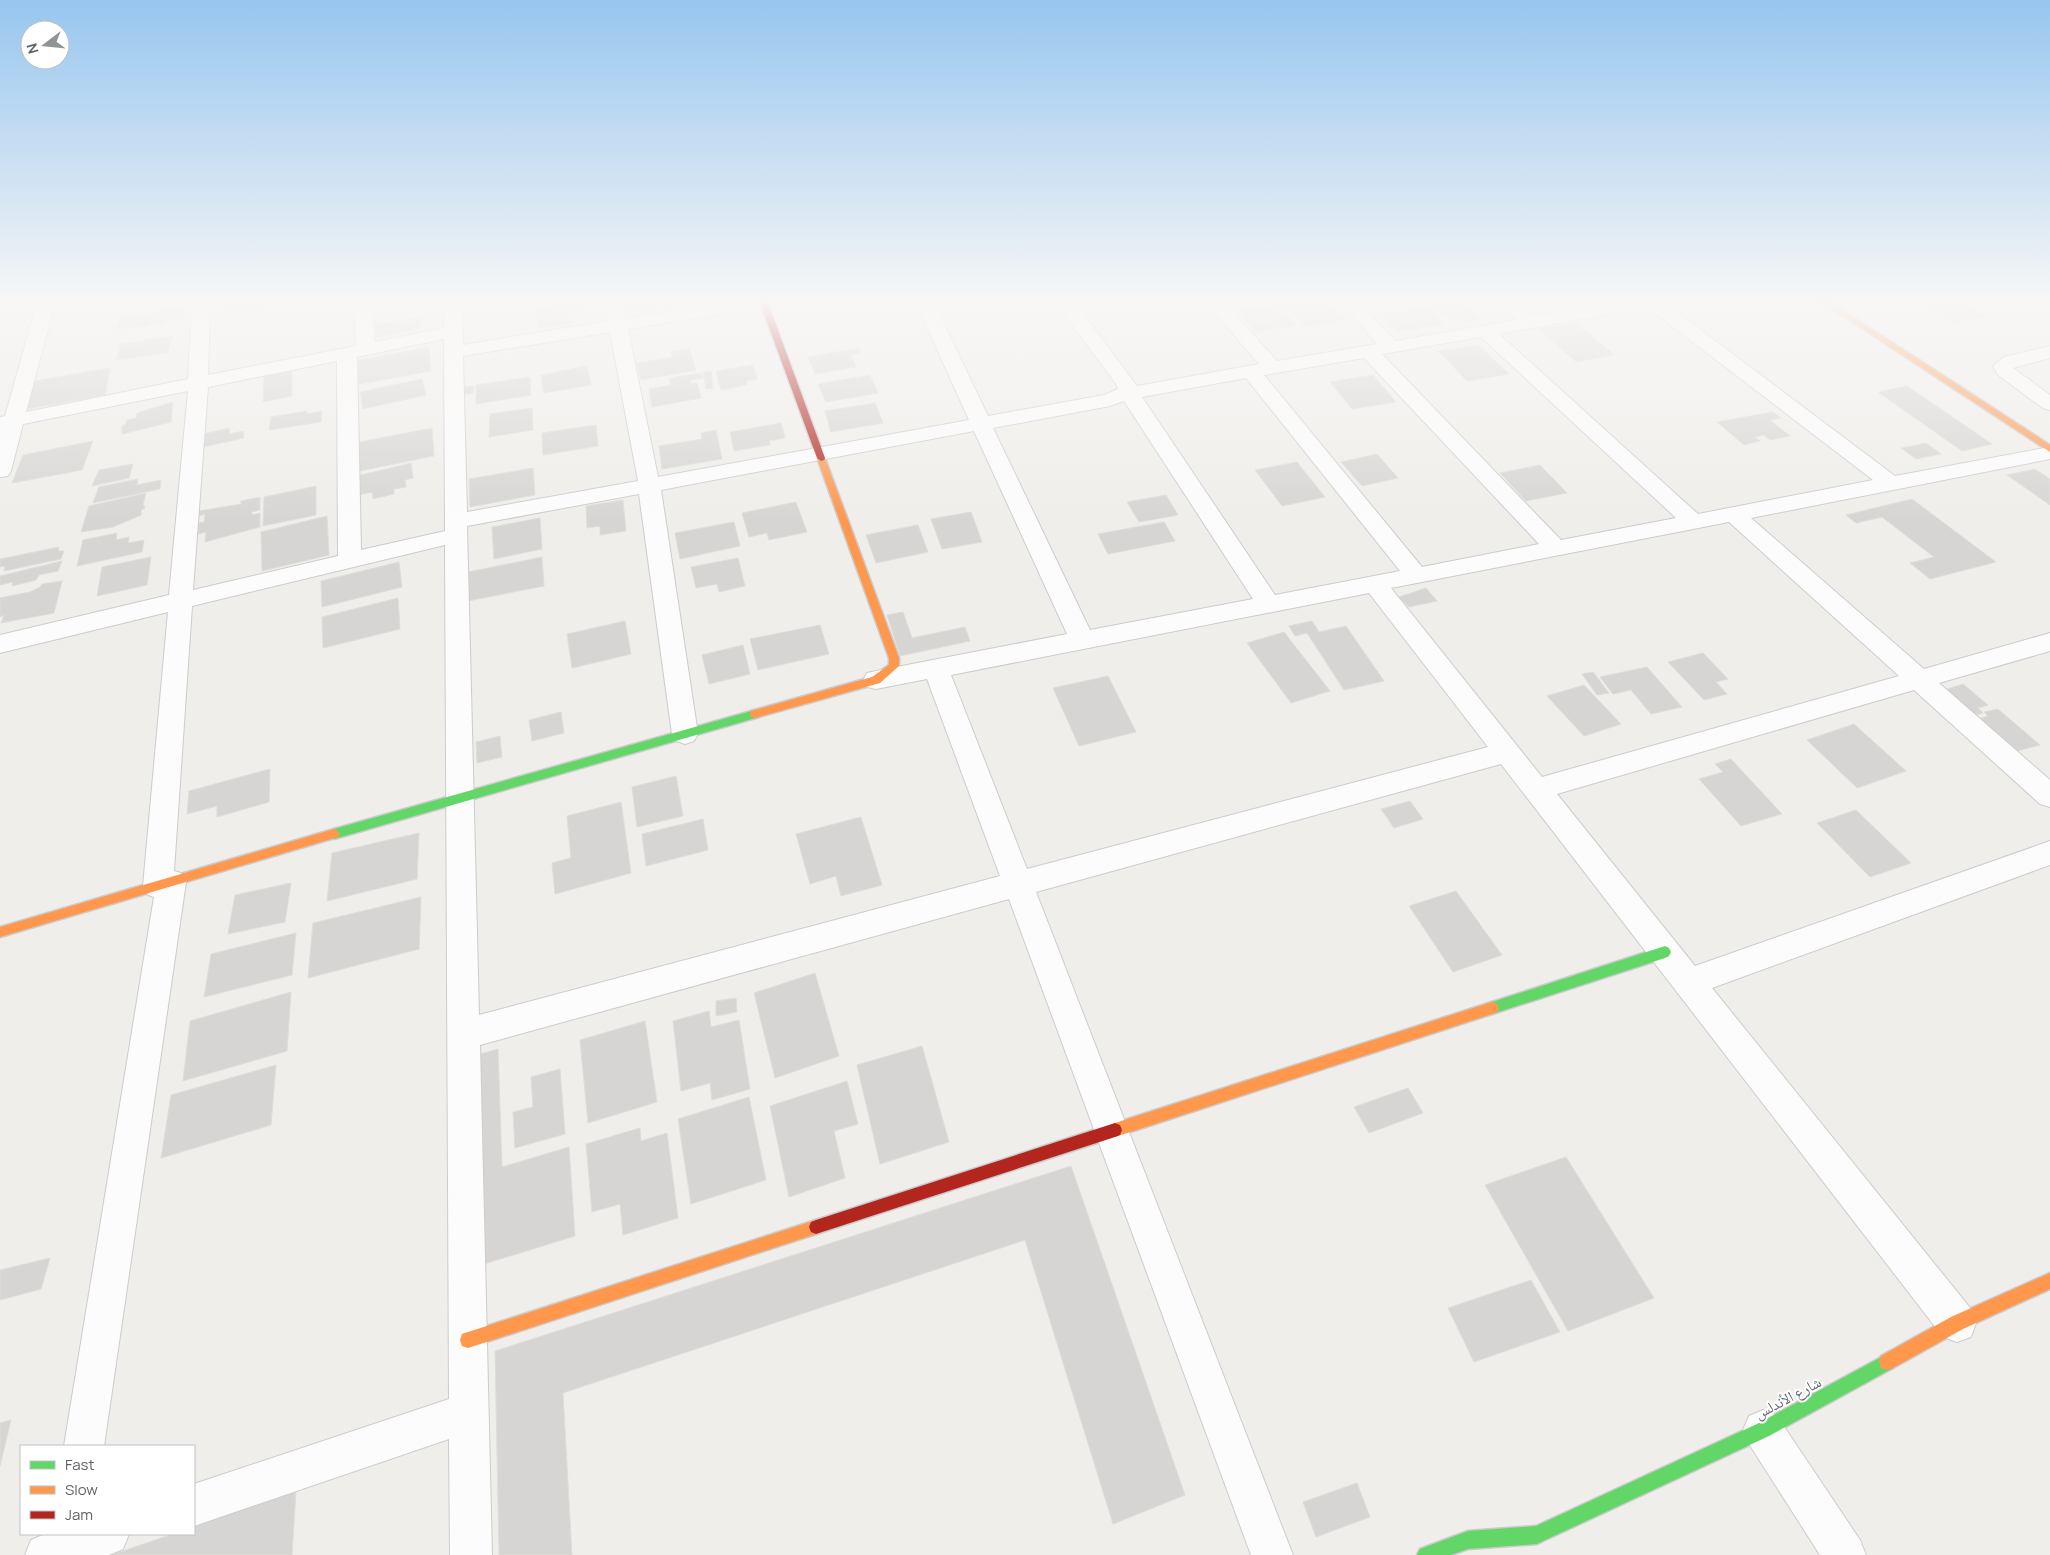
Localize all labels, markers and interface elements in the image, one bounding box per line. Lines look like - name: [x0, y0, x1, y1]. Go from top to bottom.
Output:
- north arrow: [20, 20, 70, 70]
- text: N: [22, 41, 43, 56]
- street label: شارع الأندلس: [1751, 1371, 1825, 1424]
- legend: [20, 1445, 195, 1535]
- text: Fast: [65, 1454, 94, 1475]
- text: Slow: [65, 1479, 98, 1500]
- text: Jam: [65, 1504, 93, 1525]

